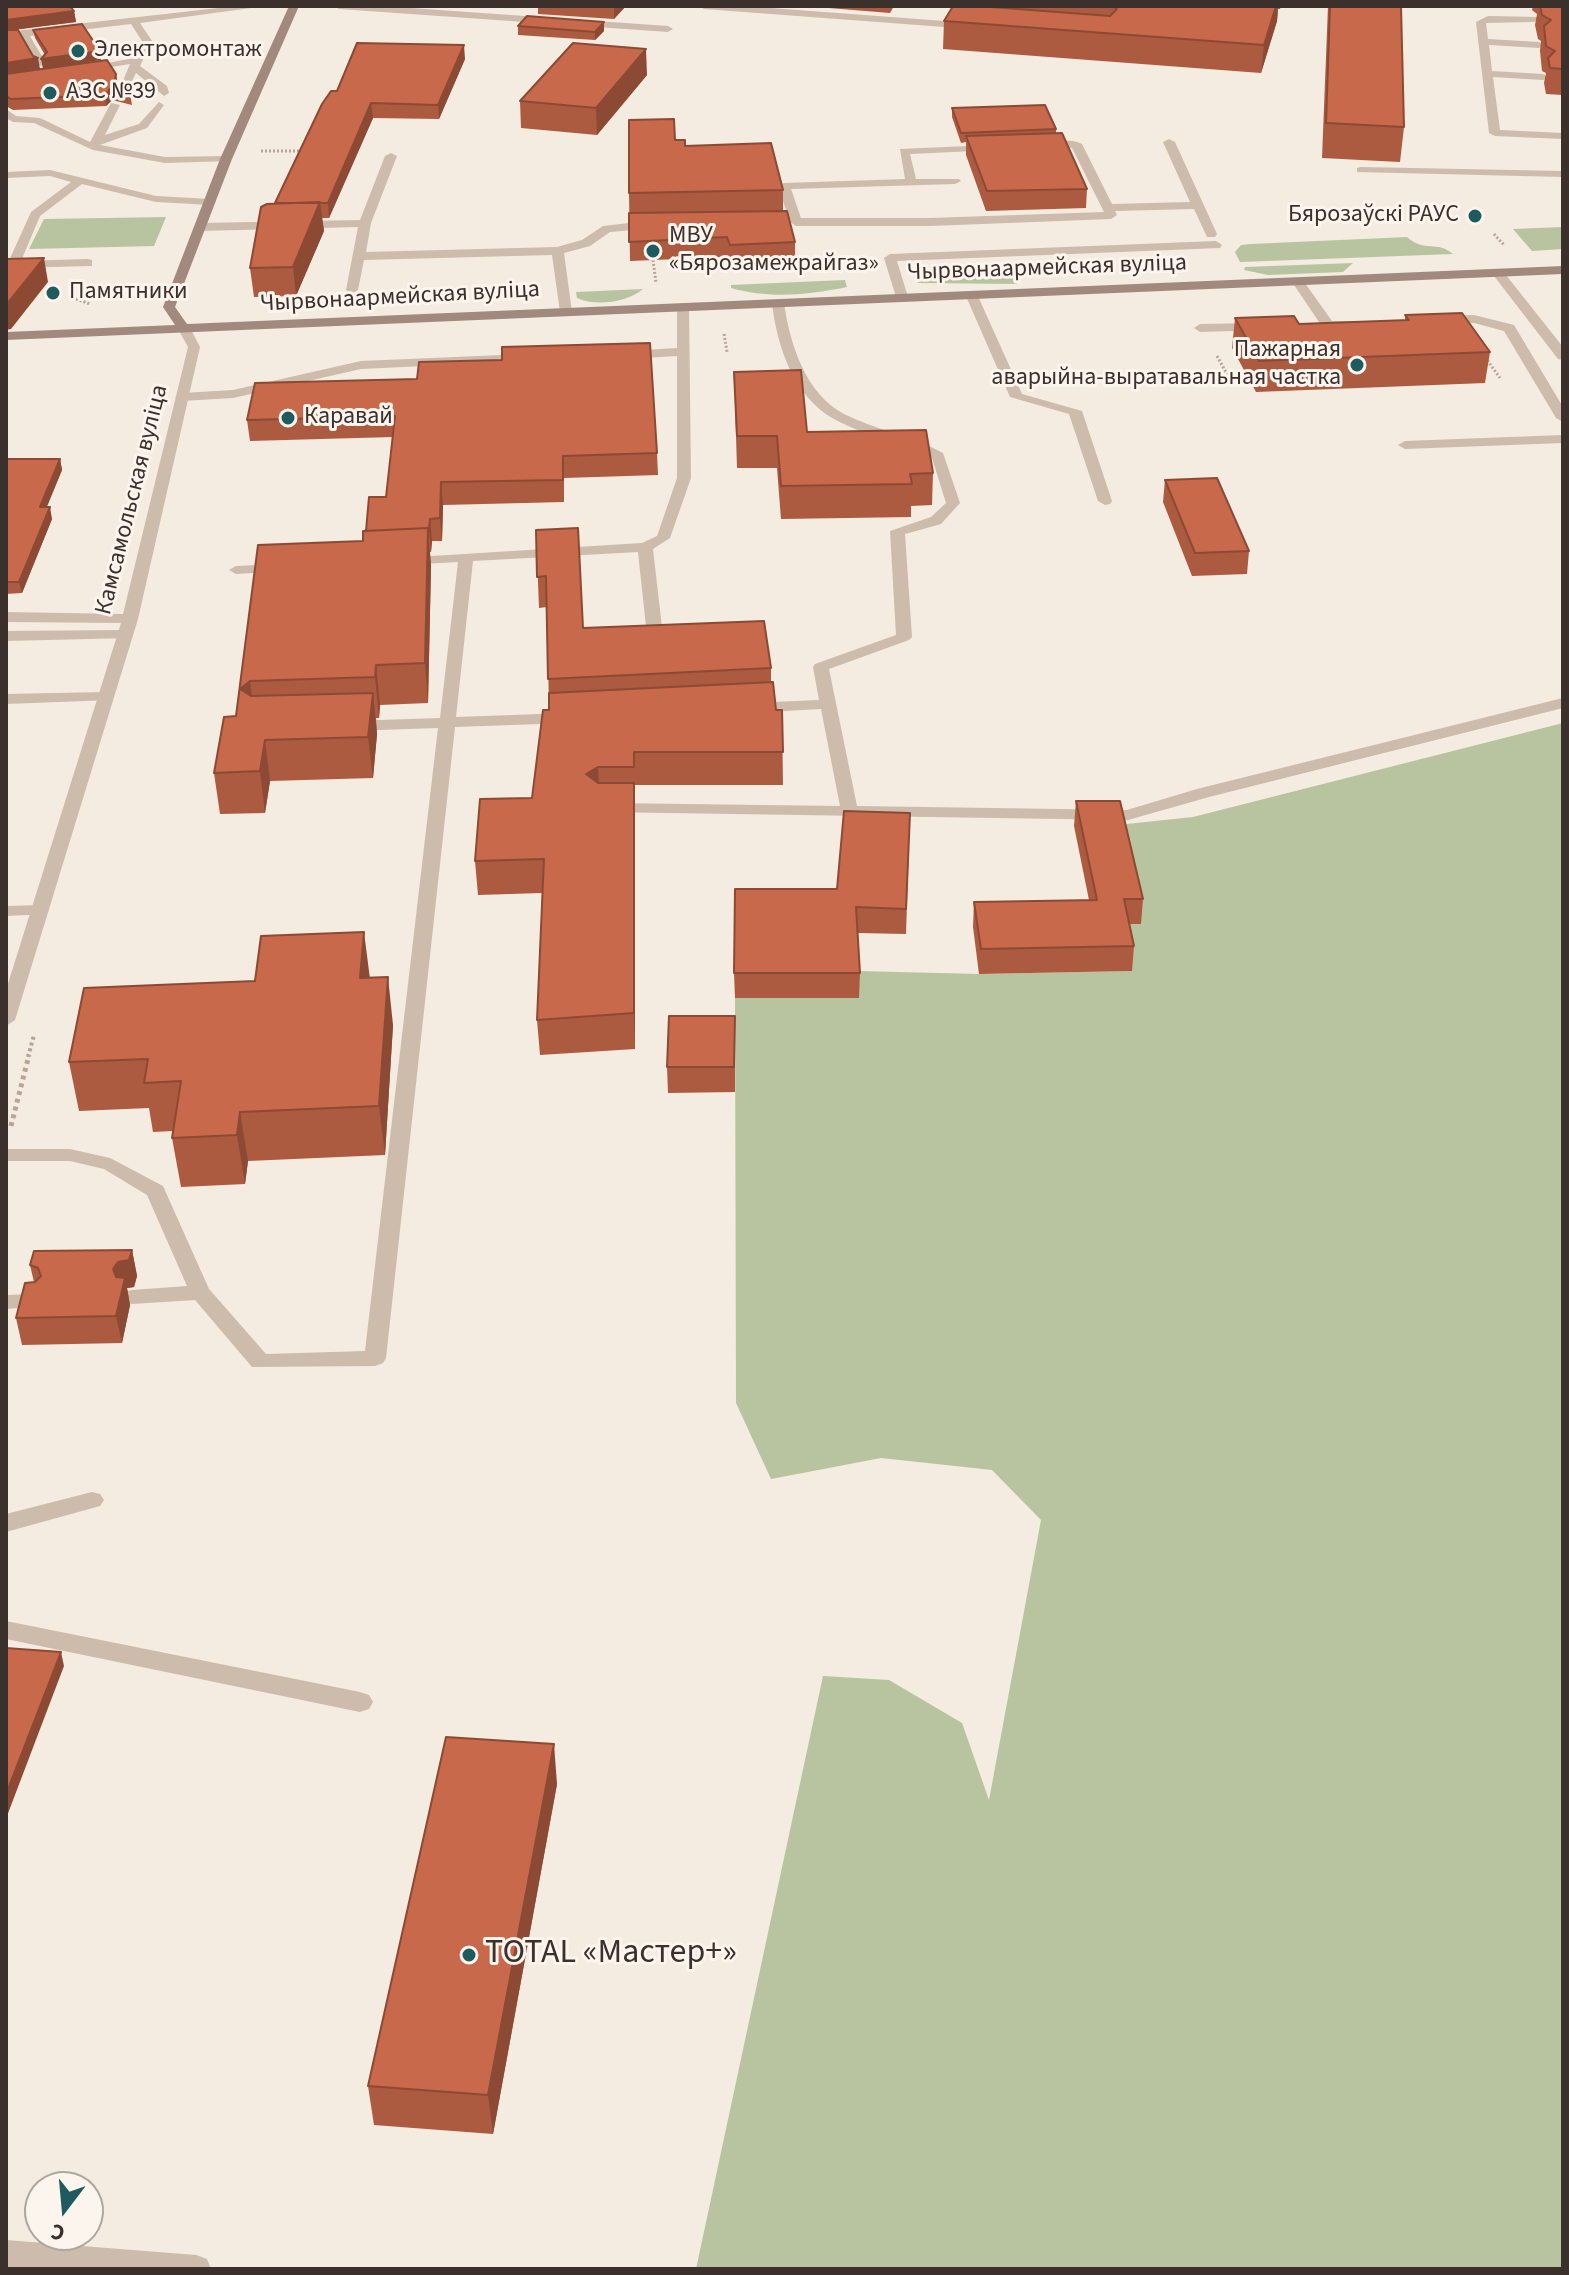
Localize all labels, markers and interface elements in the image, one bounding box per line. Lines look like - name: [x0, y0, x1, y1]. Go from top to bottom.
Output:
- place label: Электромонтаж: [94, 37, 262, 65]
- marker: Электромонтаж: [69, 42, 87, 60]
- place label: АЗС №39: [66, 79, 156, 107]
- marker: АЗС №39: [41, 84, 59, 102]
- place label: Бярозаўскі РАУС: [1288, 202, 1459, 230]
- marker: Бярозаўскі РАУС: [1466, 207, 1484, 225]
- place label: МВУ «Бярозамежрайгаз»: [669, 223, 879, 279]
- marker: МВУ «Бярозамежрайгаз»: [644, 242, 662, 260]
- street label: Чырвонаармейская вуліца: [907, 250, 1187, 288]
- street label: Чырвонаармейская вуліца: [259, 276, 541, 320]
- place label: Памятники: [69, 279, 188, 307]
- marker: Памятники: [44, 284, 62, 302]
- place label: Пажарная аварыйна-выратавальная частка: [991, 337, 1341, 393]
- marker: Пажарная аварыйна-выратавальная частка: [1348, 356, 1366, 374]
- street label: Камсамольская вуліца: [90, 382, 176, 618]
- place label: Каравай: [304, 404, 393, 432]
- marker: Каравай: [279, 409, 297, 427]
- place label: TOTAL «Мастер+»: [485, 1935, 737, 1975]
- marker: TOTAL «Мастер+»: [460, 1946, 478, 1964]
- north arrow: [24, 2171, 104, 2251]
- text: С: [47, 2215, 69, 2249]

